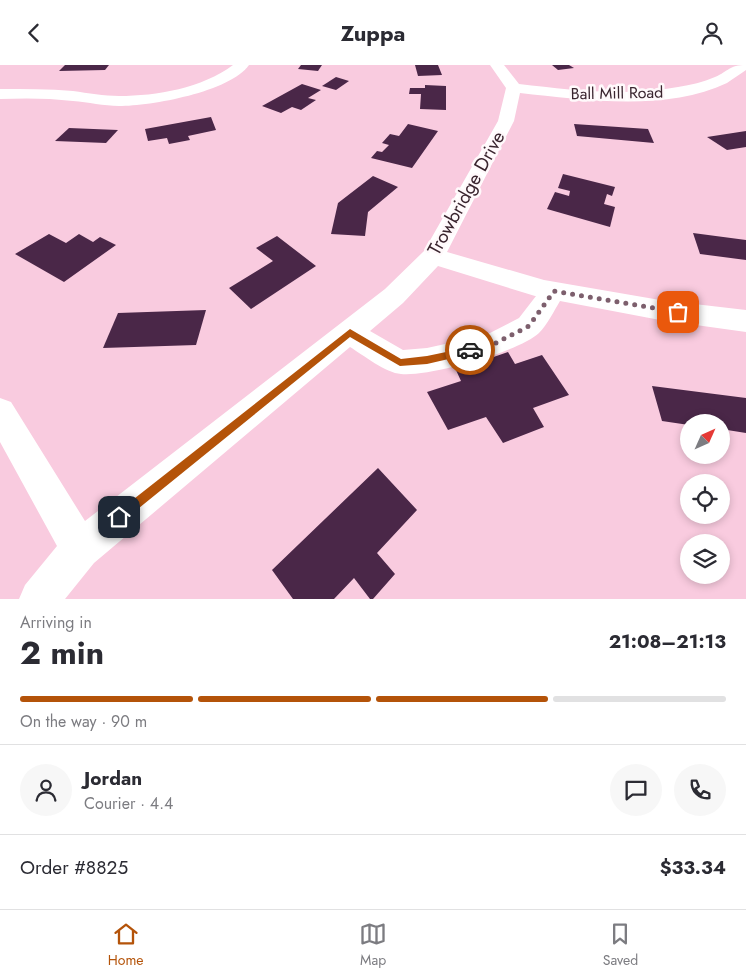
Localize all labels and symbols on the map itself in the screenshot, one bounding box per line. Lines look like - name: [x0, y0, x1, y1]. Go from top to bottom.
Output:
- street label: Ball Mill Road: [571, 81, 663, 105]
- street label: Trowbridge Drive: [421, 126, 511, 260]
- pin: [657, 291, 699, 333]
- courier: [445, 325, 495, 375]
- north arrow: [680, 414, 730, 464]
- pin: [98, 496, 140, 538]

